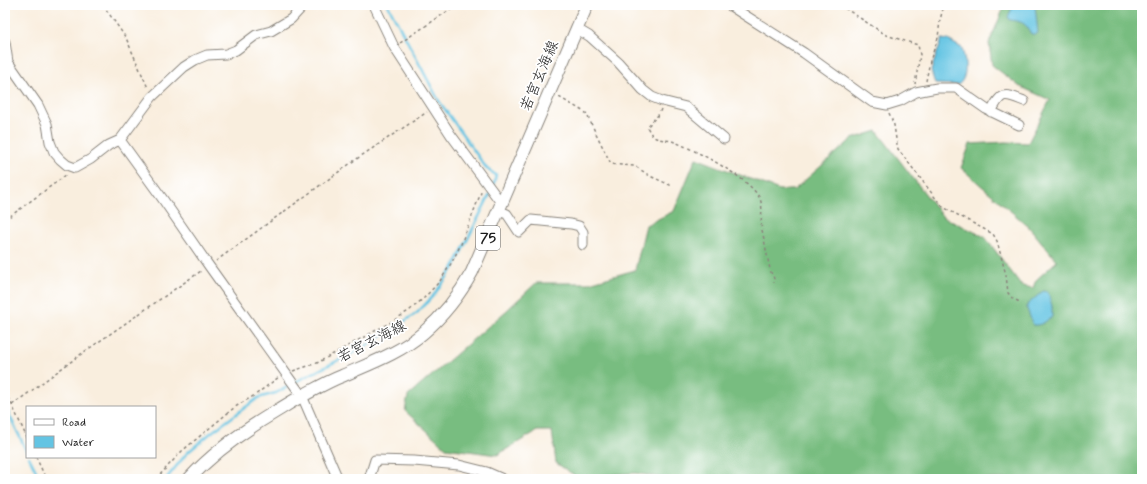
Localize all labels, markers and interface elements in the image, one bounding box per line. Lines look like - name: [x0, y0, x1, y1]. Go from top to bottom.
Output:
- street label: 若宮玄海線: [516, 38, 564, 114]
- road number: 75: [476, 226, 500, 250]
- street label: 若宮玄海線: [334, 316, 410, 368]
- legend: [26, 406, 156, 458]
- text: Road: [62, 415, 86, 431]
- text: Water: [62, 435, 94, 451]

